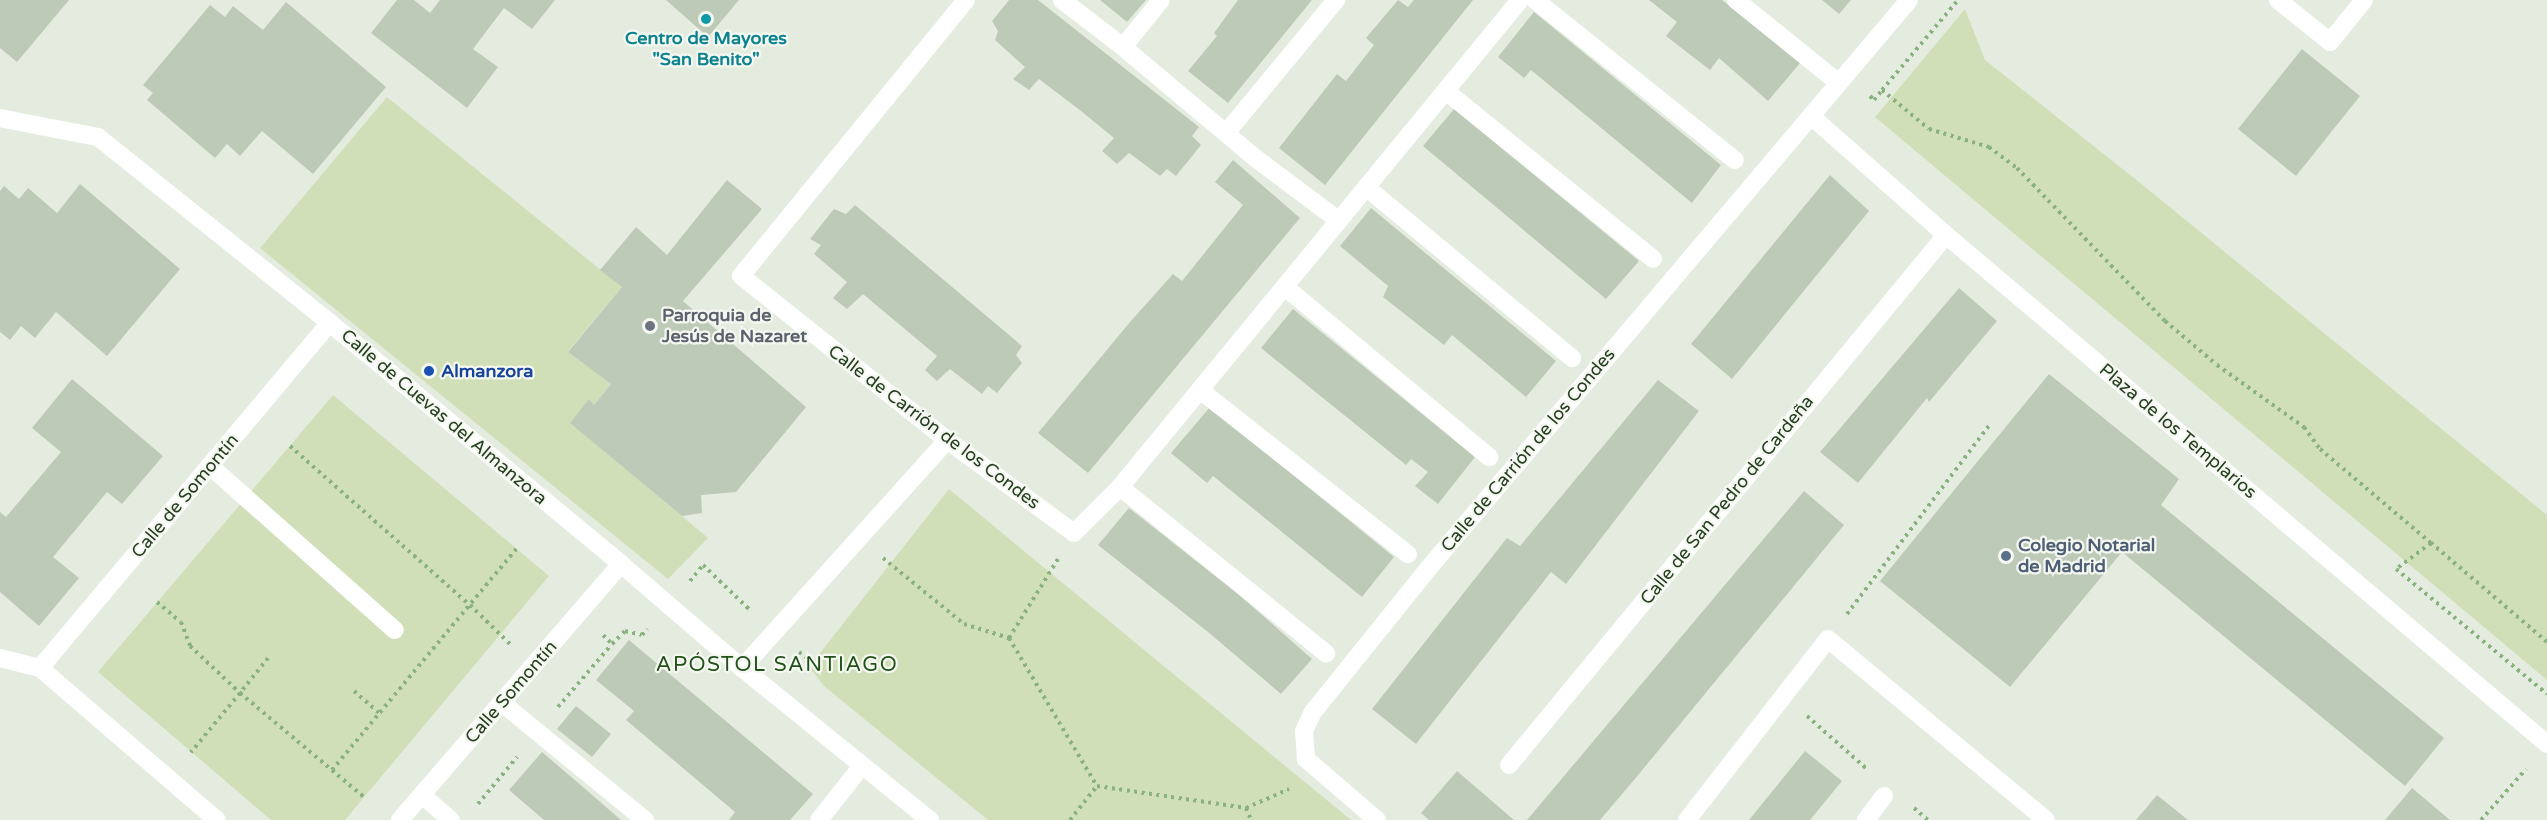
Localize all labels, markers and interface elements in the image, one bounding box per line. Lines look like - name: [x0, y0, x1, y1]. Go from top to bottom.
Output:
- marker: Centro de Mayores "San Benito": [699, 12, 713, 26]
- place label: Centro de Mayores "San Benito": [625, 28, 787, 70]
- place label: Parroquia de Jesús de Nazaret: [662, 305, 807, 348]
- marker: Parroquia de Jesús de Nazaret: [643, 319, 657, 333]
- street label: Calle de Cuevas del Almanzora: [337, 325, 551, 509]
- street label: Calle de Carrión de los Condes: [824, 340, 1044, 514]
- street label: Calle de Carrión de los Condes: [1436, 344, 1620, 556]
- street label: Plaza de los Templarios: [2095, 359, 2261, 503]
- place label: Almanzora: [441, 360, 533, 382]
- marker: Almanzora: [422, 364, 436, 378]
- street label: Calle de San Pedro de Cardeña: [1636, 391, 1818, 609]
- street label: Calle de Somontín: [127, 430, 243, 562]
- place label: Colegio Notarial de Madrid: [2018, 535, 2155, 578]
- marker: Colegio Notarial de Madrid: [1999, 549, 2013, 563]
- street label: Calle Somontín: [461, 636, 561, 748]
- district label: APÓSTOL SANTIAGO: [656, 652, 898, 678]

